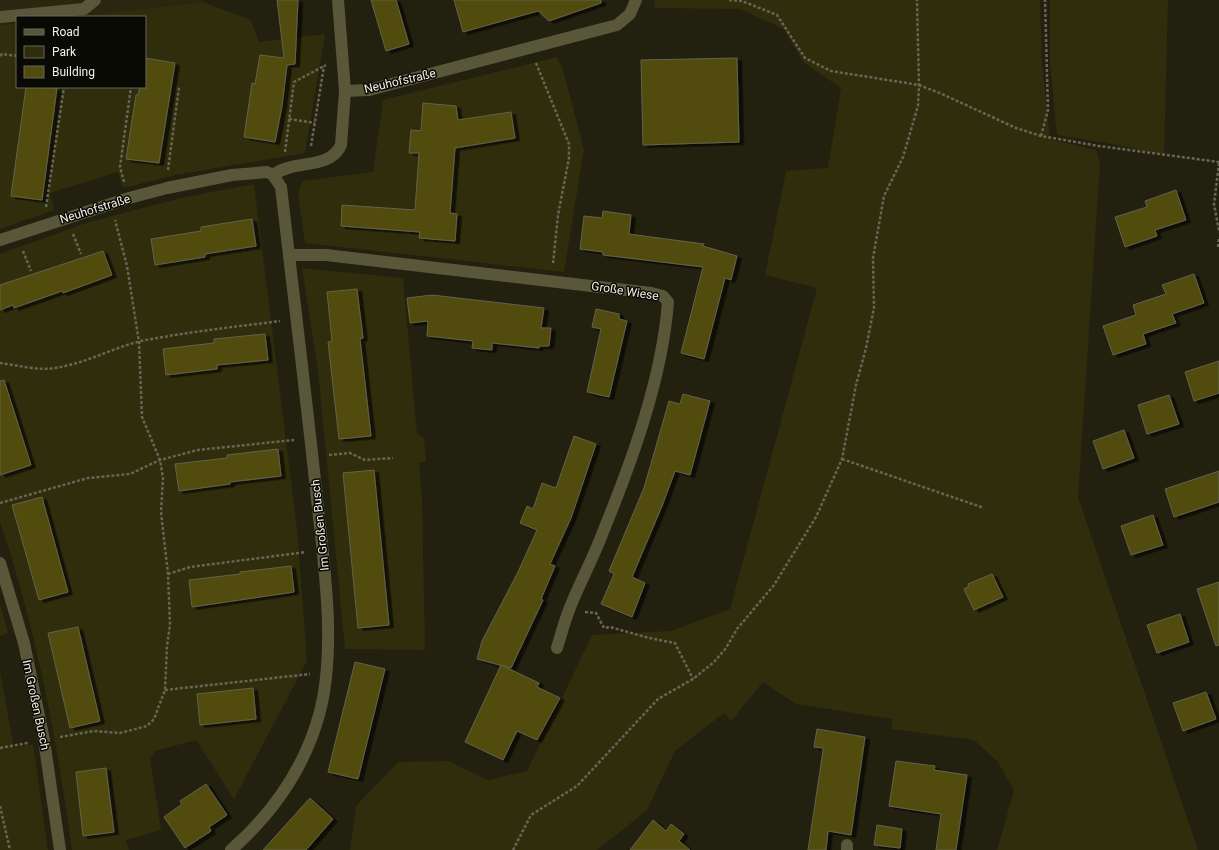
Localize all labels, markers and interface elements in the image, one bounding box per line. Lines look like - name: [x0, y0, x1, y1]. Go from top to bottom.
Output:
- legend: [16, 16, 146, 88]
- text: Road: [52, 25, 80, 39]
- text: Park: [52, 45, 77, 59]
- text: Building: [52, 65, 95, 79]
- street label: Neuhofstraße: [363, 66, 437, 96]
- street label: Neuhofstraße: [58, 192, 132, 226]
- street label: Große Wiese: [590, 279, 660, 303]
- street label: Im Großen Busch: [308, 479, 332, 571]
- street label: Im Großen Busch: [20, 659, 52, 751]

